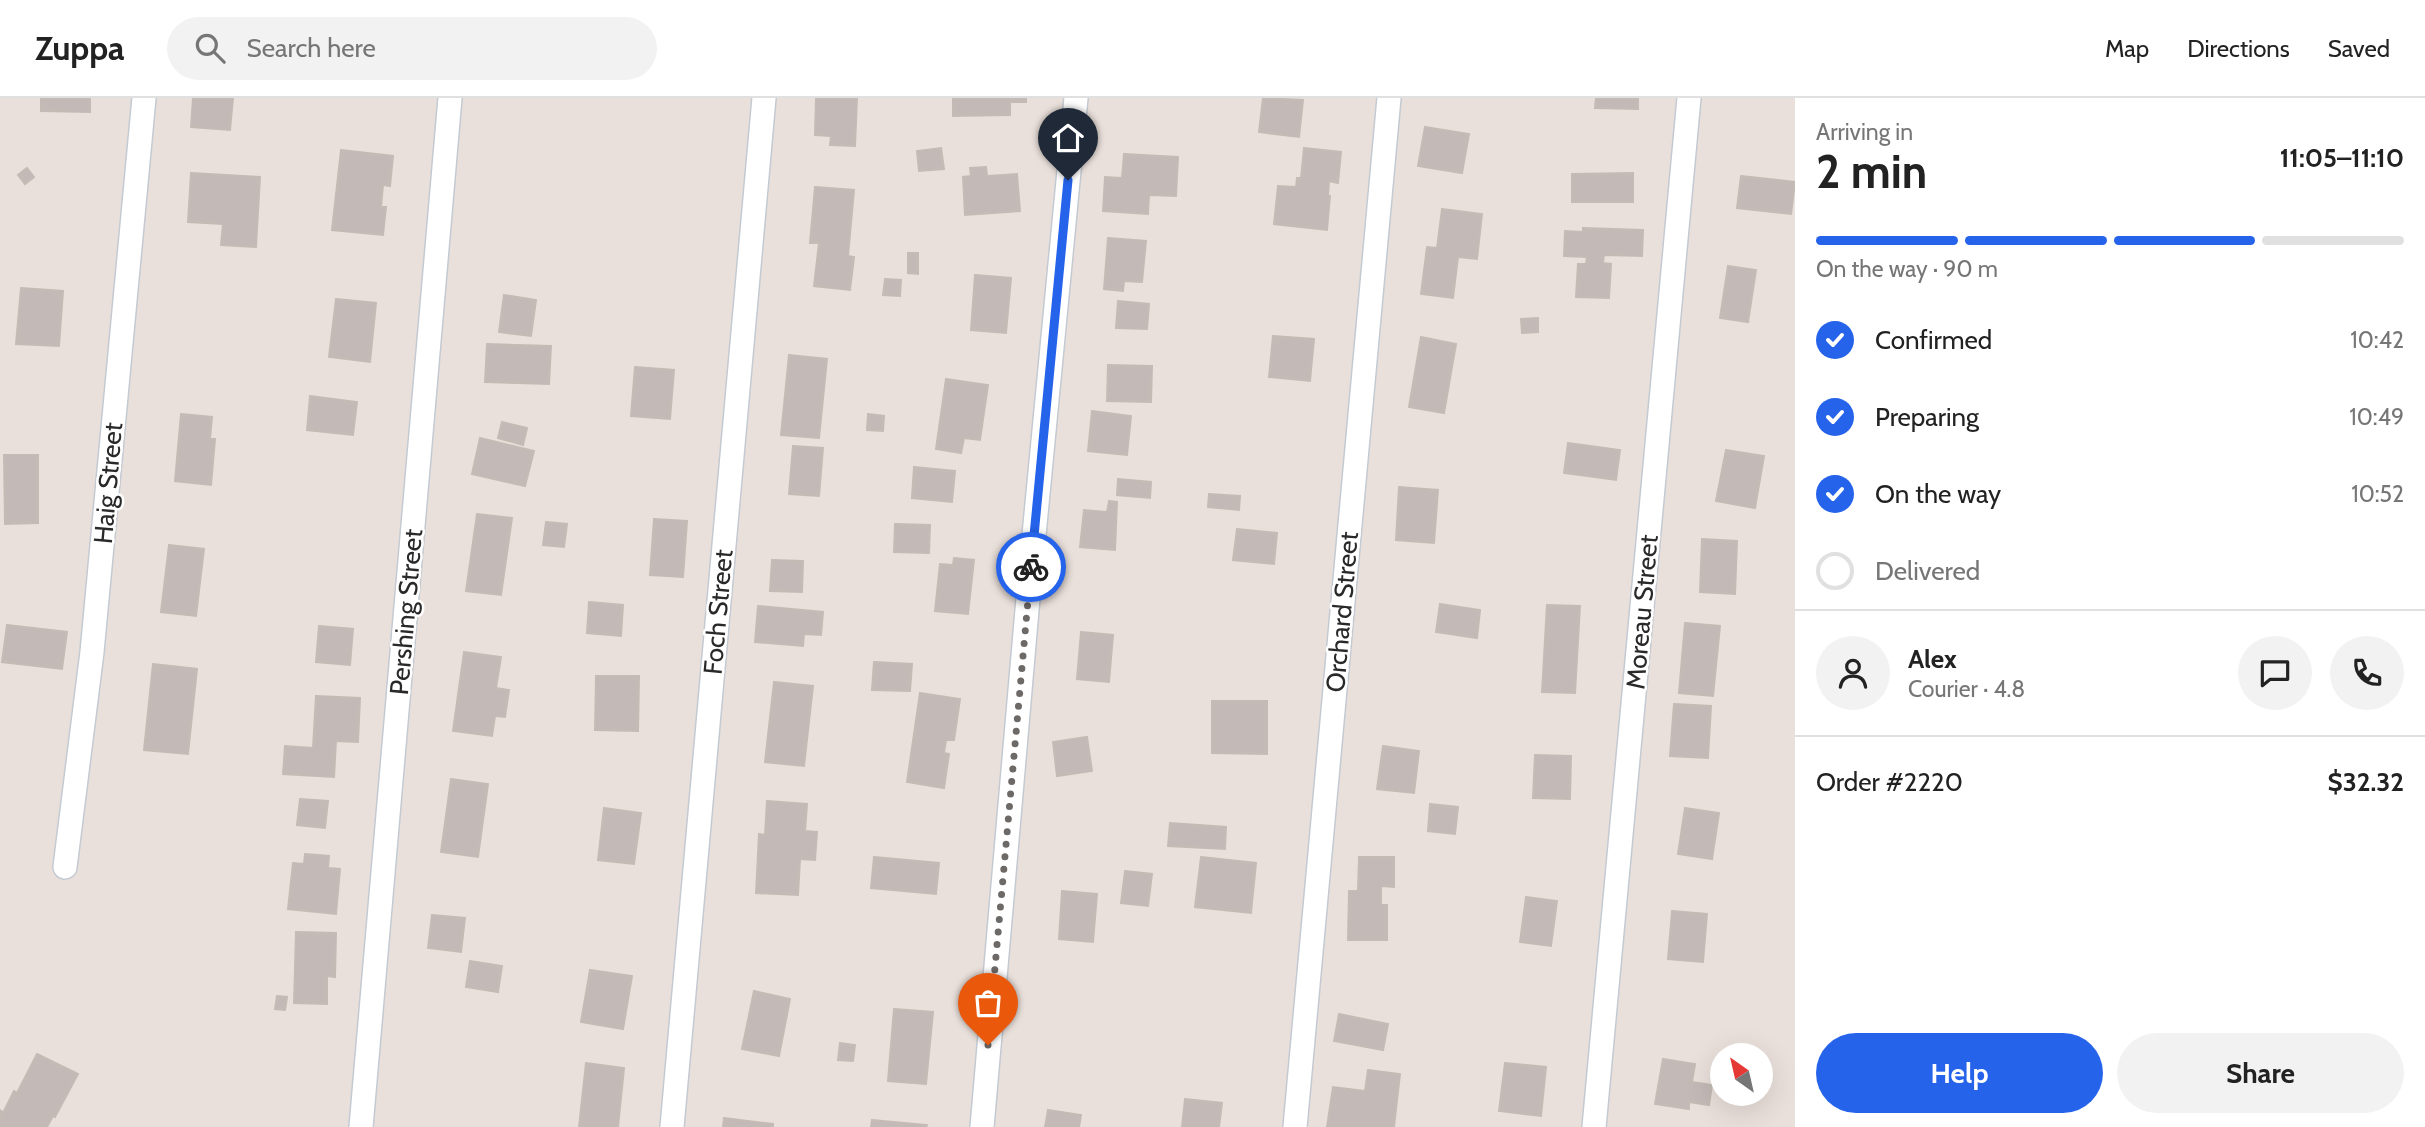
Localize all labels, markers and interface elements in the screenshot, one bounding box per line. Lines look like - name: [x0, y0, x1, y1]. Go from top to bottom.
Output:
- search box: [167, 17, 657, 80]
- text: Zuppa: [35, 28, 125, 68]
- icon: search: [191, 29, 229, 67]
- text: Search here: [247, 32, 376, 64]
- text: Map: [2105, 34, 2149, 63]
- text: Directions: [2187, 34, 2290, 63]
- text: Saved: [2328, 34, 2390, 63]
- pin: [1038, 108, 1098, 180]
- text: Arriving in: [1816, 118, 1913, 146]
- icon: home: [1049, 119, 1087, 157]
- text: 11:05–11:10: [2280, 142, 2404, 174]
- text: 2 min: [1816, 144, 1927, 200]
- text: On the way · 90 m: [1816, 255, 1998, 283]
- icon: check: [1816, 321, 1854, 359]
- text: Confirmed: [1875, 324, 1992, 356]
- text: 10:42: [2350, 326, 2404, 354]
- icon: check: [1816, 398, 1854, 436]
- text: Preparing: [1875, 401, 1979, 433]
- text: 10:49: [2349, 403, 2404, 431]
- street label: Haig Street: [87, 421, 129, 545]
- icon: check: [1816, 475, 1854, 513]
- text: On the way: [1875, 478, 2001, 510]
- text: 10:52: [2351, 480, 2404, 508]
- street label: Pershing Street: [383, 527, 429, 696]
- street label: Orchard Street: [1319, 530, 1365, 694]
- courier: [996, 532, 1066, 602]
- street label: Moreau Street: [1619, 533, 1665, 691]
- street label: Foch Street: [697, 548, 739, 676]
- icon: bike: [1012, 548, 1050, 586]
- text: Delivered: [1875, 555, 1980, 587]
- button: person: [1816, 636, 1890, 710]
- button: chat: [2238, 636, 2312, 710]
- button: phone: [2330, 636, 2404, 710]
- text: Alex: [1908, 643, 1957, 675]
- text: Courier · 4.8: [1908, 675, 2025, 703]
- text: Order #2220: [1816, 766, 1963, 798]
- text: $32.32: [2328, 766, 2404, 798]
- pin: [958, 973, 1018, 1045]
- icon: bag: [969, 984, 1007, 1022]
- button: Help: [1816, 1033, 2103, 1113]
- button: Share: [2117, 1033, 2404, 1113]
- north arrow: [1710, 1043, 1773, 1106]
- map controls: [1710, 1043, 1773, 1106]

